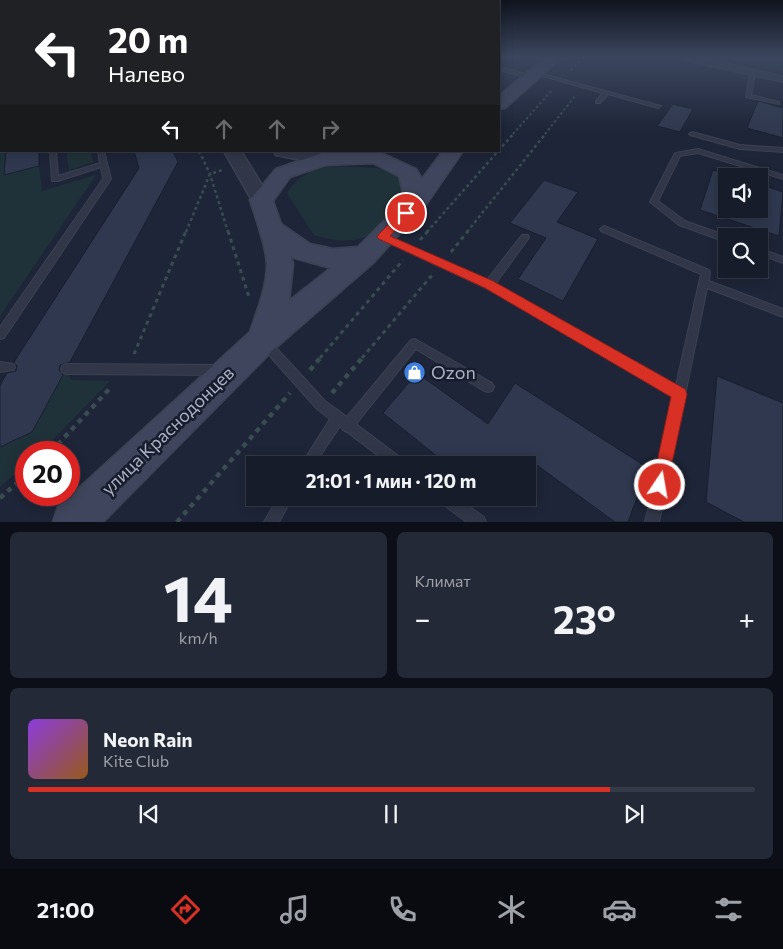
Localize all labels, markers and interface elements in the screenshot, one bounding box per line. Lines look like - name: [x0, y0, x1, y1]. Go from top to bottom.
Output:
- text: 20 m: [108, 17, 188, 60]
- icon: left: [25, 20, 90, 85]
- text: Налево: [108, 60, 185, 87]
- icon: left: [157, 115, 185, 143]
- icon: ahead: [210, 115, 238, 143]
- icon: ahead: [263, 115, 291, 143]
- icon: right: [316, 115, 344, 143]
- map controls: [718, 168, 768, 278]
- button: sound: [718, 168, 768, 218]
- pin: [385, 192, 427, 234]
- icon: arrive: [392, 199, 420, 227]
- button: search: [718, 228, 768, 278]
- street label: улица Краснодонцев: [97, 361, 238, 499]
- shop icon: Ozon: [403, 361, 427, 385]
- place label: Ozon: [431, 361, 476, 383]
- speed limit sign: 20: [15, 441, 80, 506]
- position arrow: [633, 458, 685, 510]
- text: 21:01 · 1 мин · 120 m: [306, 469, 476, 492]
- text: 14: [164, 556, 233, 635]
- text: Климат: [415, 571, 471, 590]
- text: 23°: [553, 595, 616, 642]
- text: −: [415, 601, 430, 635]
- text: +: [739, 601, 755, 635]
- text: km/h: [179, 628, 218, 647]
- text: Neon Rain: [103, 728, 193, 751]
- text: Kite Club: [103, 751, 169, 770]
- icon: previous: [135, 800, 163, 828]
- icon: pause: [377, 800, 405, 828]
- icon: next: [620, 800, 648, 828]
- icon: directions: [168, 892, 203, 927]
- icon: music: [277, 892, 312, 927]
- icon: phone: [385, 892, 420, 927]
- icon: climate: [494, 892, 529, 927]
- icon: car: [602, 892, 637, 927]
- icon: filters: [711, 892, 746, 927]
- text: 21:00: [37, 896, 94, 923]

